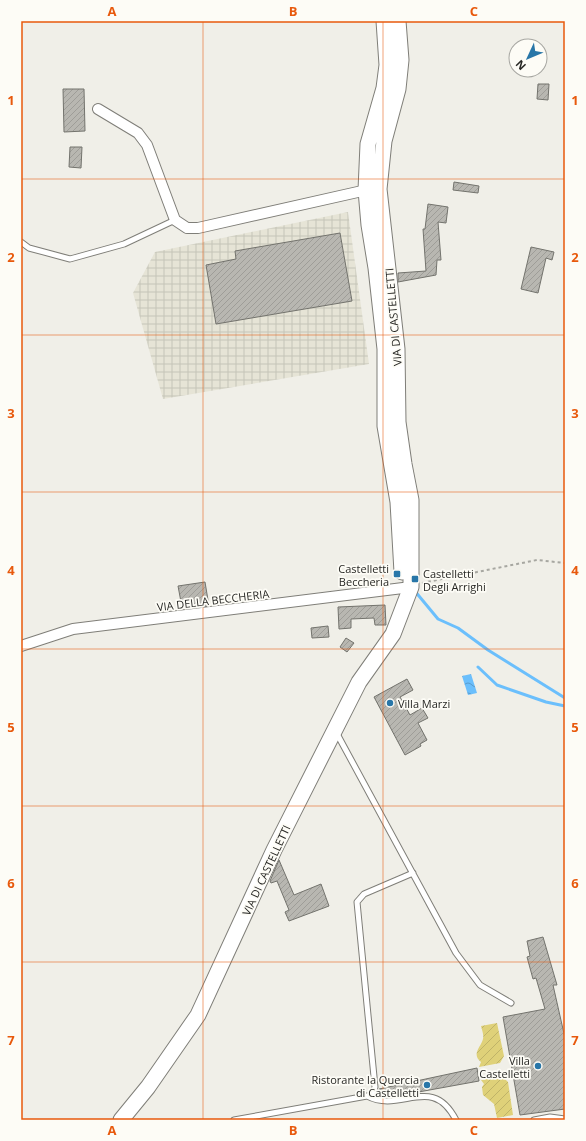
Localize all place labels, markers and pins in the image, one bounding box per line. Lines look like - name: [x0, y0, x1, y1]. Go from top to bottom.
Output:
- place label: Castelletti Beccheria: [338, 561, 389, 589]
- place label: Castelletti Degli Arrighi: [423, 566, 486, 594]
- marker: Castelletti Beccheria: [392, 569, 402, 579]
- marker: Castelletti Degli Arrighi: [410, 574, 420, 584]
- place label: Villa Marzi: [398, 696, 450, 711]
- marker: Villa Marzi: [385, 698, 395, 708]
- place label: Villa Castelletti: [479, 1053, 530, 1081]
- marker: Villa Castelletti: [533, 1061, 543, 1071]
- place label: Ristorante la Quercia di Castelletti: [311, 1072, 419, 1100]
- marker: Ristorante la Quercia di Castelletti: [422, 1080, 432, 1090]

